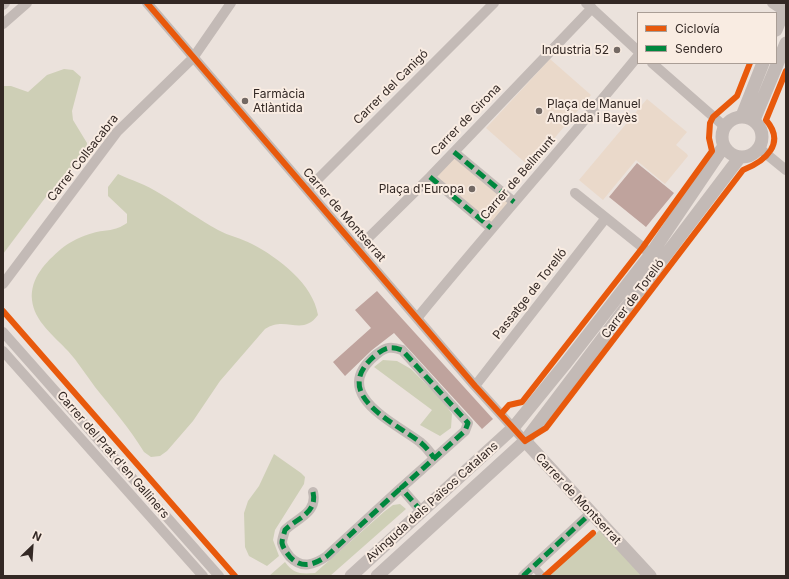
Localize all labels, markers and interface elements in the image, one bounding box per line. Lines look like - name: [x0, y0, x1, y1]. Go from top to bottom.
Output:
- legend: [637, 12, 777, 64]
- text: Ciclovía: [675, 21, 720, 36]
- text: Sendero: [675, 41, 723, 56]
- place label: Industria 52: [542, 43, 609, 57]
- marker: Industria 52: [612, 45, 622, 55]
- street label: Carrer del Canigó: [351, 47, 431, 127]
- street label: Carrer de Girona: [428, 81, 504, 159]
- place label: Farmàcia Atlàntida: [253, 87, 305, 115]
- marker: Farmàcia Atlàntida: [240, 96, 250, 106]
- place label: Plaça de Manuel Anglada i Bayès: [547, 97, 641, 125]
- marker: Plaça de Manuel Anglada i Bayès: [534, 106, 544, 116]
- street label: Carrer Collsacabra: [45, 112, 121, 204]
- street label: Carrer de Bellmunt: [478, 133, 558, 223]
- street label: Carrer de Montserrat: [299, 165, 389, 265]
- place label: Plaça d'Europa: [379, 182, 464, 196]
- marker: Plaça d'Europa: [467, 184, 477, 194]
- street label: Passatge de Torelló: [490, 246, 570, 342]
- street label: Carrer de Torelló: [599, 257, 667, 341]
- street label: Carrer del Prat d'en Galliners: [54, 388, 172, 522]
- street label: Avinguda dels Països Catalans: [363, 439, 501, 565]
- street label: Carrer de Montserrat: [532, 450, 624, 548]
- north arrow: [12, 527, 52, 567]
- text: N: [30, 528, 44, 544]

